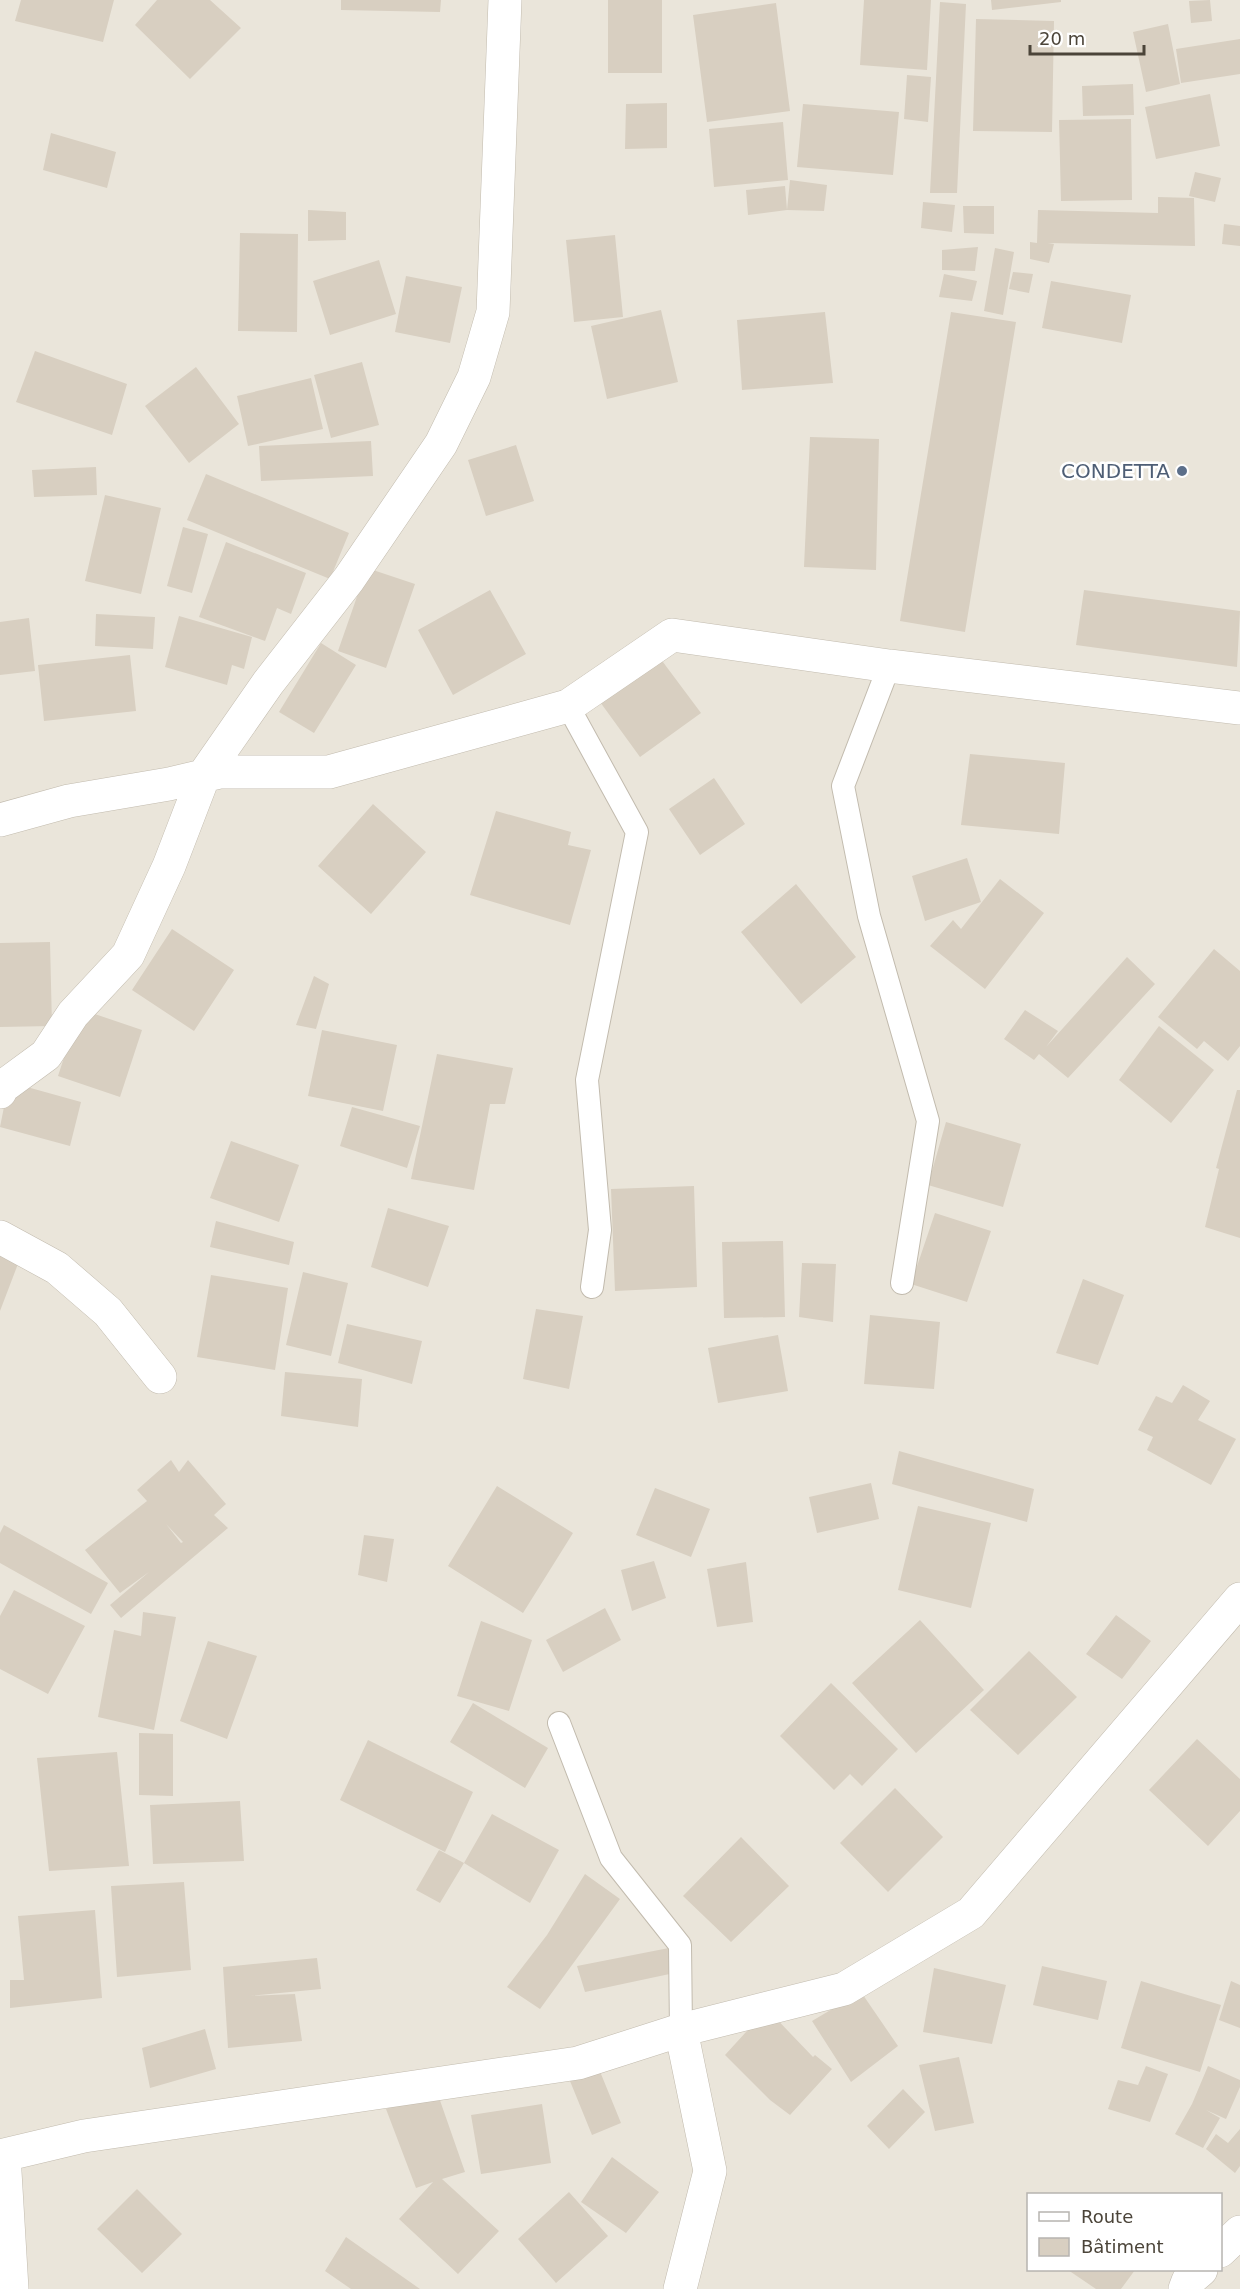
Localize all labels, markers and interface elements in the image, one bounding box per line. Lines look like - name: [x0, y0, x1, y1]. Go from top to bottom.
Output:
- scale bar: [1030, 18, 1144, 56]
- text: 20 m: [1039, 28, 1085, 49]
- place label: CONDETTA: [1061, 459, 1170, 483]
- marker: CONDETTA: [1175, 464, 1189, 478]
- legend: [1027, 2193, 1222, 2271]
- text: Route: [1081, 2206, 1133, 2227]
- text: Bâtiment: [1081, 2236, 1164, 2257]

